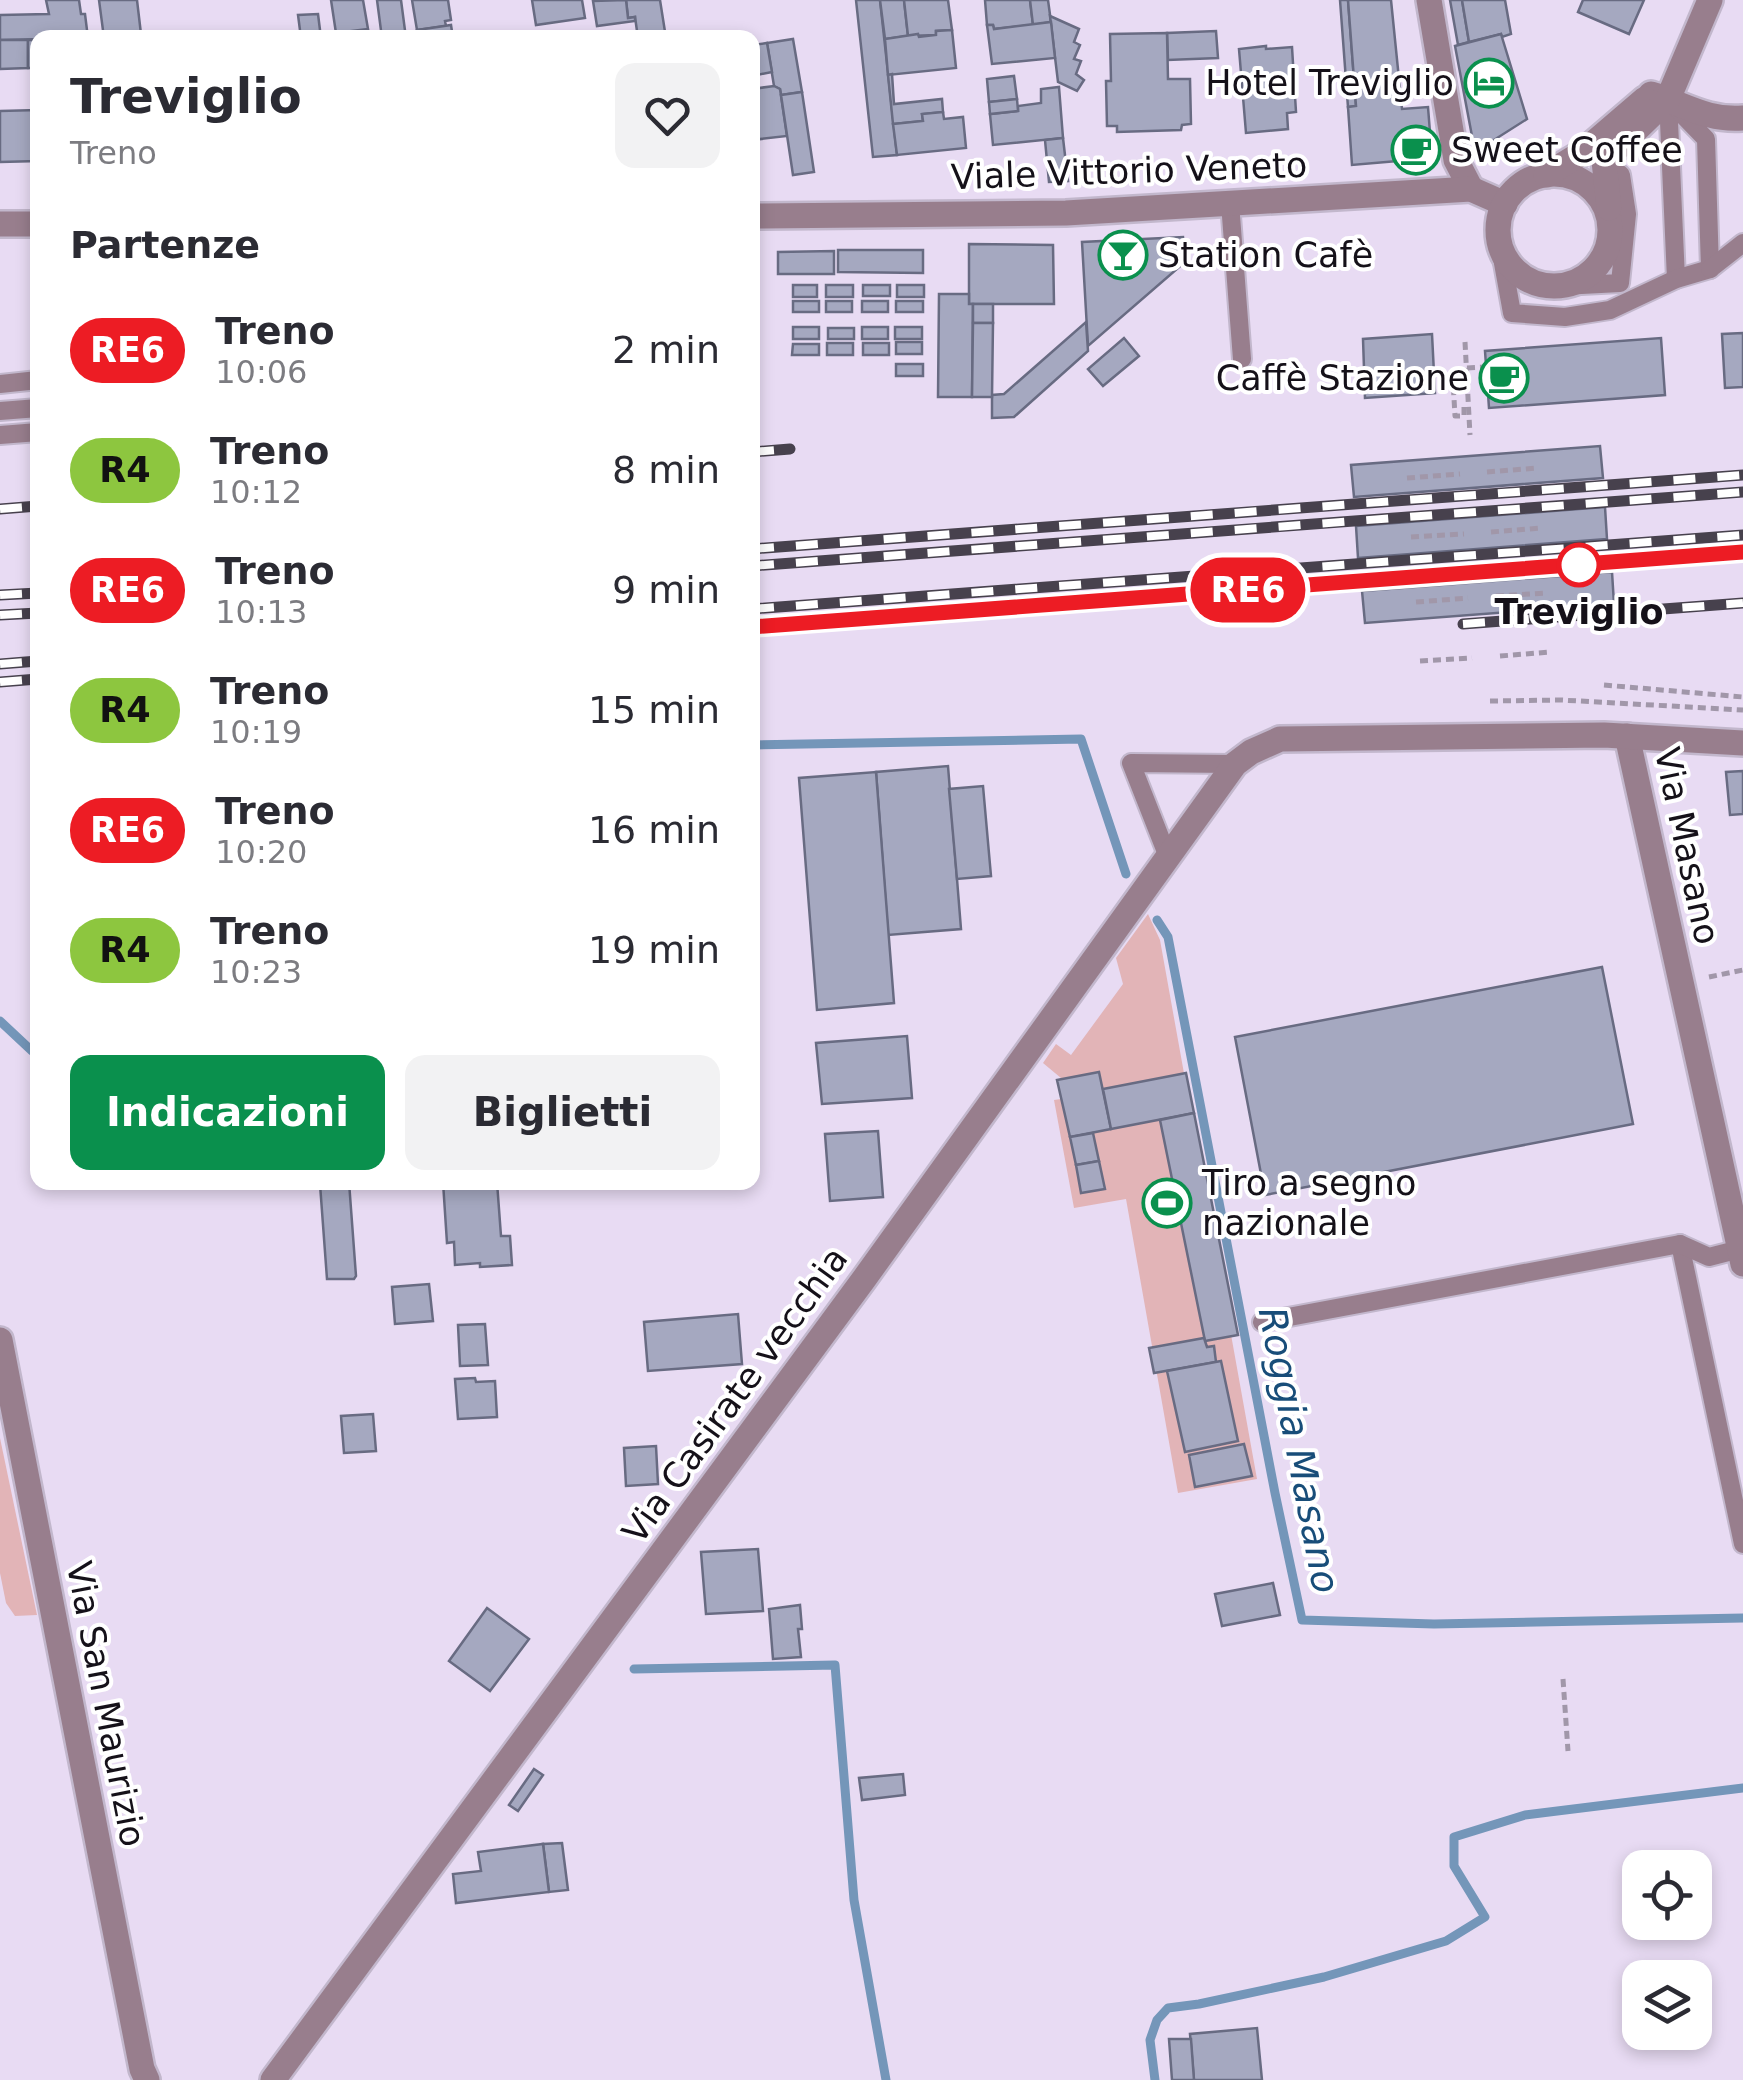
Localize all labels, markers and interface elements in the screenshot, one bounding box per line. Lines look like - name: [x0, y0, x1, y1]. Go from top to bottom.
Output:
- hotel icon: Hotel Treviglio: [1463, 57, 1515, 109]
- button: heart: [615, 63, 720, 168]
- place label: Hotel Treviglio: [1205, 63, 1454, 103]
- text: Treviglio: [70, 68, 302, 124]
- cafe icon: Sweet Coffee: [1390, 124, 1442, 176]
- place label: Sweet Coffee: [1451, 130, 1683, 170]
- text: Treno: [70, 134, 157, 172]
- street label: Viale Vittorio Veneto: [950, 145, 1308, 197]
- text: Partenze: [70, 223, 260, 267]
- bar icon: Station Cafè: [1097, 229, 1149, 281]
- place label: Station Cafè: [1158, 235, 1373, 275]
- text: Treno: [215, 309, 335, 353]
- text: 2 min: [612, 328, 720, 372]
- text: RE6: [90, 330, 165, 370]
- cafe icon: Caffè Stazione: [1478, 352, 1530, 404]
- text: 10:06: [215, 353, 307, 391]
- place label: Caffè Stazione: [1216, 358, 1469, 398]
- text: Treno: [210, 429, 329, 473]
- text: 8 min: [612, 448, 720, 492]
- text: R4: [99, 450, 151, 490]
- text: 10:12: [210, 473, 302, 511]
- marker: Treviglio: [1558, 544, 1600, 586]
- text: Treno: [215, 549, 335, 593]
- line badge: RE6: [1190, 558, 1306, 622]
- text: 9 min: [612, 568, 720, 612]
- text: RE6: [90, 570, 165, 610]
- text: RE6: [1210, 570, 1286, 610]
- place label: Treviglio: [1495, 592, 1663, 632]
- text: 10:13: [215, 593, 307, 631]
- text: Treno: [210, 669, 329, 713]
- text: 15 min: [588, 688, 720, 732]
- text: R4: [99, 690, 151, 730]
- text: 10:19: [210, 713, 302, 751]
- street label: Via Masano: [1647, 744, 1727, 948]
- text: Treno: [215, 789, 335, 833]
- text: 16 min: [588, 808, 720, 852]
- text: RE6: [90, 810, 165, 850]
- text: 10:20: [215, 833, 307, 871]
- text: Treno: [210, 909, 329, 953]
- text: 19 min: [588, 928, 720, 972]
- text: R4: [99, 930, 151, 970]
- text: 10:23: [210, 953, 302, 991]
- button: Indicazioni: [70, 1055, 385, 1170]
- button: Biglietti: [405, 1055, 720, 1170]
- place label: Tiro a segno nazionale: [1201, 1163, 1416, 1243]
- sports icon: Tiro a segno nazionale: [1141, 1177, 1193, 1229]
- street label: Via Casirate vecchia: [614, 1239, 856, 1551]
- water label: Roggia Masano: [1250, 1303, 1348, 1597]
- street label: Via San Maurizio: [59, 1558, 153, 1850]
- map controls: [1622, 1850, 1712, 2050]
- button: locate: [1622, 1850, 1712, 1940]
- button: layers: [1622, 1960, 1712, 2050]

